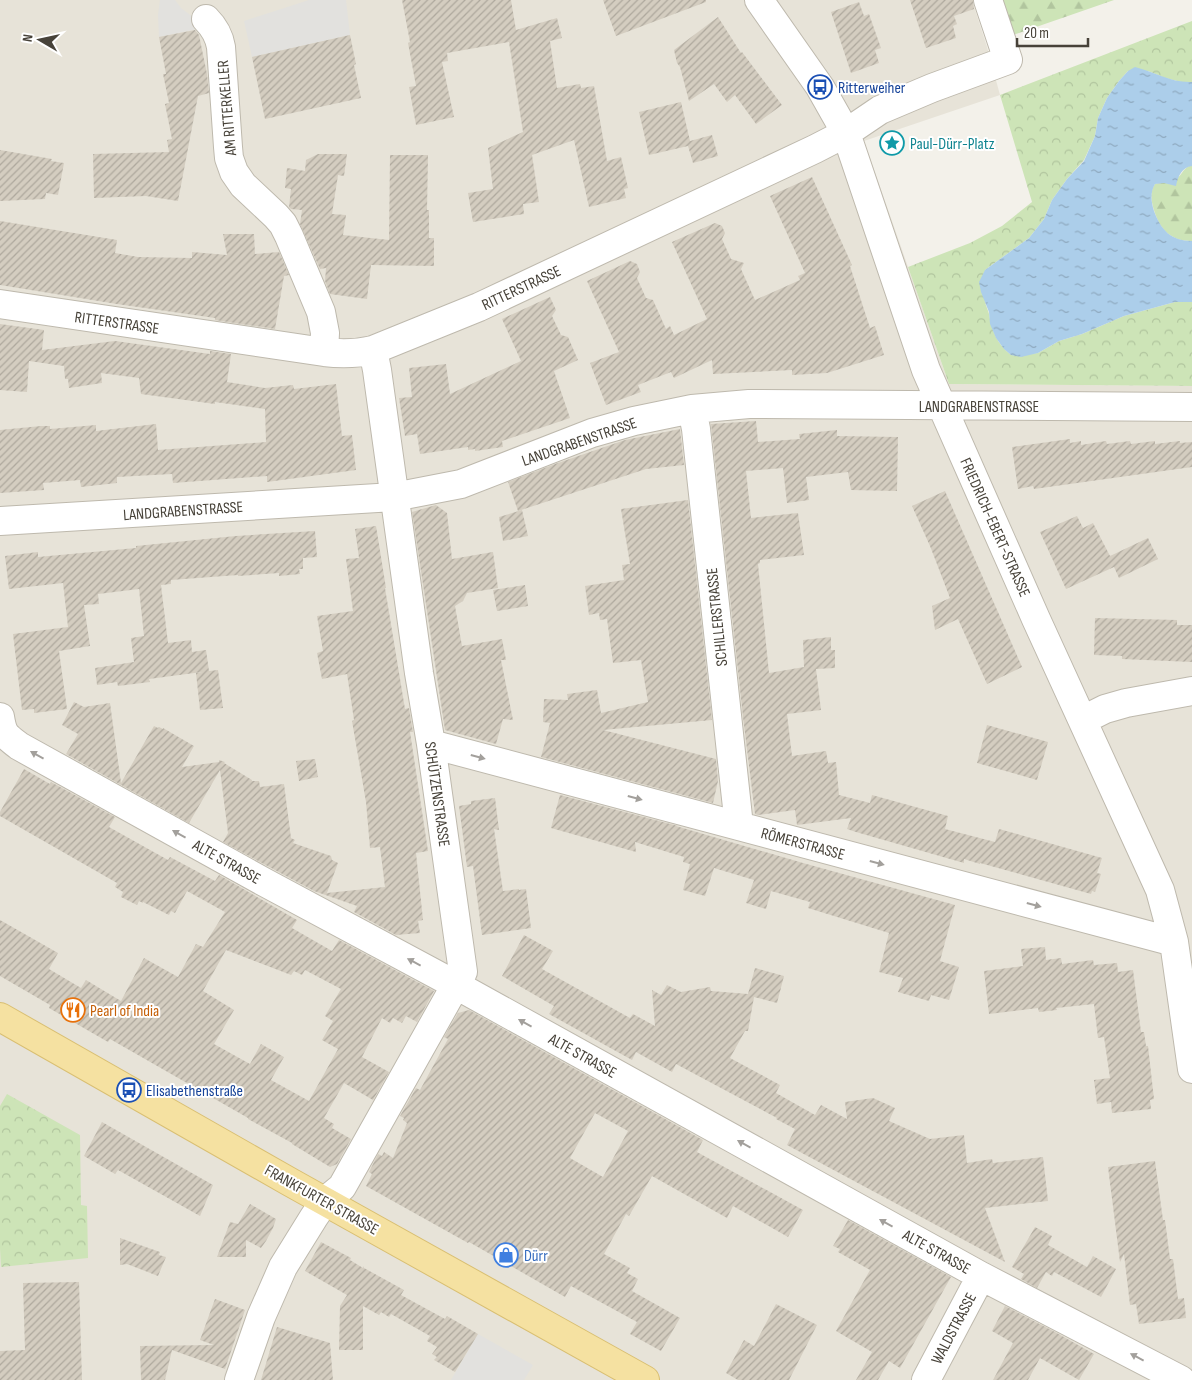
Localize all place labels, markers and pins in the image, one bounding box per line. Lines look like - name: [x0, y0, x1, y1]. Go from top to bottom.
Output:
- bus stop icon: Ritterweiher: [807, 74, 833, 100]
- place label: Ritterweiher: [838, 79, 906, 98]
- place icon: Paul-Dürr-Platz: [879, 130, 905, 156]
- place label: Paul-Dürr-Platz: [910, 135, 995, 154]
- restaurant icon: Pearl of India: [60, 997, 86, 1023]
- place label: Pearl of India: [90, 1002, 159, 1021]
- bus stop icon: Elisabethenstraße: [116, 1077, 142, 1103]
- place label: Elisabethenstraße: [146, 1082, 243, 1101]
- shop icon: Dürr: [493, 1242, 519, 1268]
- place label: Dürr: [524, 1247, 548, 1266]

